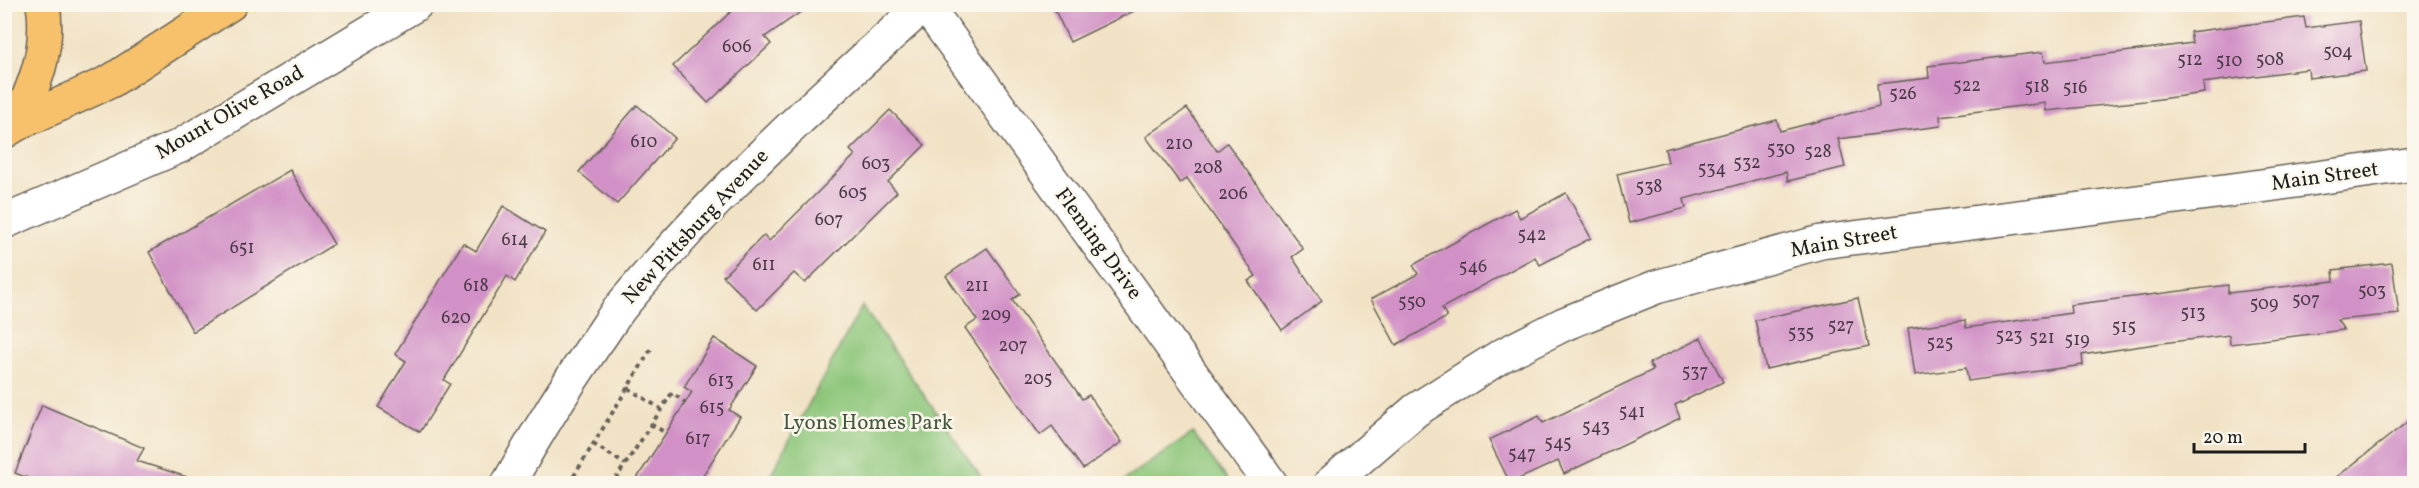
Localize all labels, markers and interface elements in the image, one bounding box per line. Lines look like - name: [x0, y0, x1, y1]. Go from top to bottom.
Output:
- house number: 606: [722, 35, 752, 60]
- house number: 504: [2323, 40, 2353, 65]
- house number: 512: [2177, 48, 2203, 73]
- house number: 508: [2256, 48, 2284, 73]
- house number: 510: [2216, 49, 2242, 74]
- street label: Mount Olive Road: [151, 59, 309, 167]
- house number: 522: [1953, 74, 1981, 99]
- house number: 518: [2025, 75, 2049, 100]
- house number: 516: [2063, 76, 2087, 101]
- house number: 526: [1889, 82, 1917, 107]
- house number: 610: [631, 130, 658, 155]
- house number: 210: [1165, 132, 1193, 157]
- house number: 530: [1767, 137, 1795, 162]
- house number: 528: [1804, 140, 1832, 165]
- street label: New Pittsburg Avenue: [616, 143, 776, 311]
- house number: 532: [1733, 151, 1761, 176]
- house number: 603: [862, 152, 890, 177]
- street label: Main Street: [2269, 155, 2381, 199]
- house number: 208: [1193, 156, 1223, 181]
- house number: 534: [1698, 157, 1726, 182]
- house number: 538: [1635, 175, 1663, 200]
- house number: 605: [839, 181, 867, 206]
- street label: Fleming Drive: [1048, 182, 1148, 306]
- house number: 206: [1218, 182, 1248, 207]
- house number: 607: [815, 208, 843, 233]
- street label: Main Street: [1788, 218, 1900, 266]
- house number: 542: [1517, 223, 1547, 248]
- house number: 614: [502, 228, 528, 253]
- house number: 651: [230, 236, 254, 261]
- house number: 611: [752, 253, 776, 278]
- house number: 546: [1459, 255, 1487, 280]
- house number: 618: [463, 274, 489, 299]
- house number: 211: [965, 274, 989, 299]
- house number: 503: [2358, 279, 2386, 304]
- house number: 507: [2292, 288, 2320, 313]
- house number: 550: [1398, 290, 1426, 315]
- house number: 509: [2250, 292, 2278, 317]
- house number: 513: [2181, 301, 2205, 326]
- house number: 209: [981, 303, 1011, 328]
- house number: 620: [441, 306, 471, 331]
- house number: 527: [1828, 314, 1854, 339]
- house number: 515: [2112, 315, 2136, 340]
- house number: 535: [1788, 321, 1814, 346]
- house number: 523: [1995, 324, 2023, 349]
- house number: 521: [2029, 326, 2055, 351]
- house number: 519: [2065, 328, 2089, 353]
- house number: 525: [1927, 331, 1953, 356]
- house number: 207: [998, 334, 1028, 359]
- house number: 537: [1682, 360, 1708, 385]
- house number: 205: [1024, 367, 1052, 392]
- house number: 613: [708, 369, 734, 394]
- house number: 615: [700, 396, 724, 421]
- house number: 541: [1619, 400, 1645, 425]
- park label: Lyons Homes Park: [783, 409, 954, 438]
- house number: 543: [1582, 415, 1610, 440]
- scale bar: [2194, 416, 2305, 454]
- text: 20 m: [2203, 426, 2243, 451]
- house number: 617: [686, 427, 710, 452]
- house number: 545: [1544, 431, 1572, 456]
- house number: 547: [1508, 442, 1536, 467]

